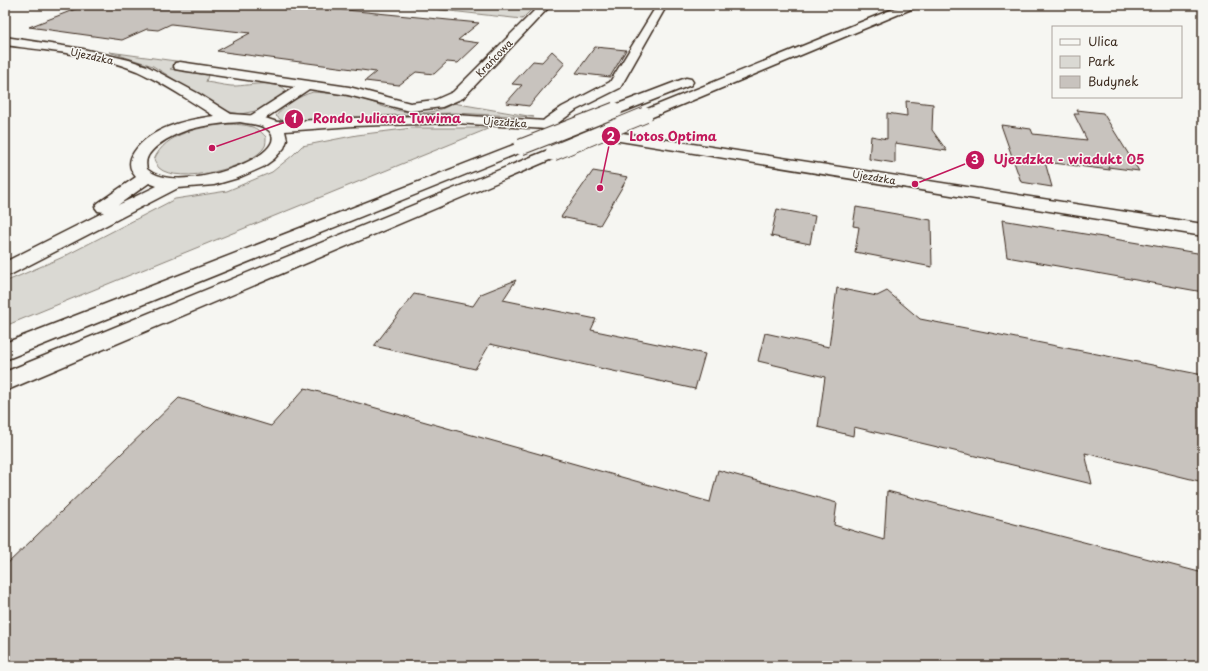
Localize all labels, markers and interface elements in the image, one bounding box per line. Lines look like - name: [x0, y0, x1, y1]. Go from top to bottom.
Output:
- legend: [1052, 26, 1182, 98]
- text: Ulica: [1088, 32, 1118, 50]
- street label: Krańcowa: [472, 35, 516, 80]
- street label: Ujezdzka: [69, 44, 116, 68]
- text: Park: [1088, 52, 1115, 70]
- text: Budynek: [1088, 72, 1138, 90]
- callout: Rondo Juliana Tuwima: [284, 106, 469, 131]
- text: Rondo Juliana Tuwima: [313, 108, 461, 127]
- text: 1: [291, 109, 297, 127]
- street label: Ujezdzka: [483, 112, 528, 131]
- callout: Lotos Optima: [601, 124, 725, 149]
- text: Lotos Optima: [629, 126, 717, 145]
- text: 2: [607, 127, 616, 145]
- callout: Ujezdzka - wiadukt 05: [965, 147, 1153, 172]
- text: Ujezdzka - wiadukt 05: [994, 149, 1144, 168]
- text: 3: [971, 150, 979, 168]
- street label: Ujezdzka: [851, 166, 898, 187]

